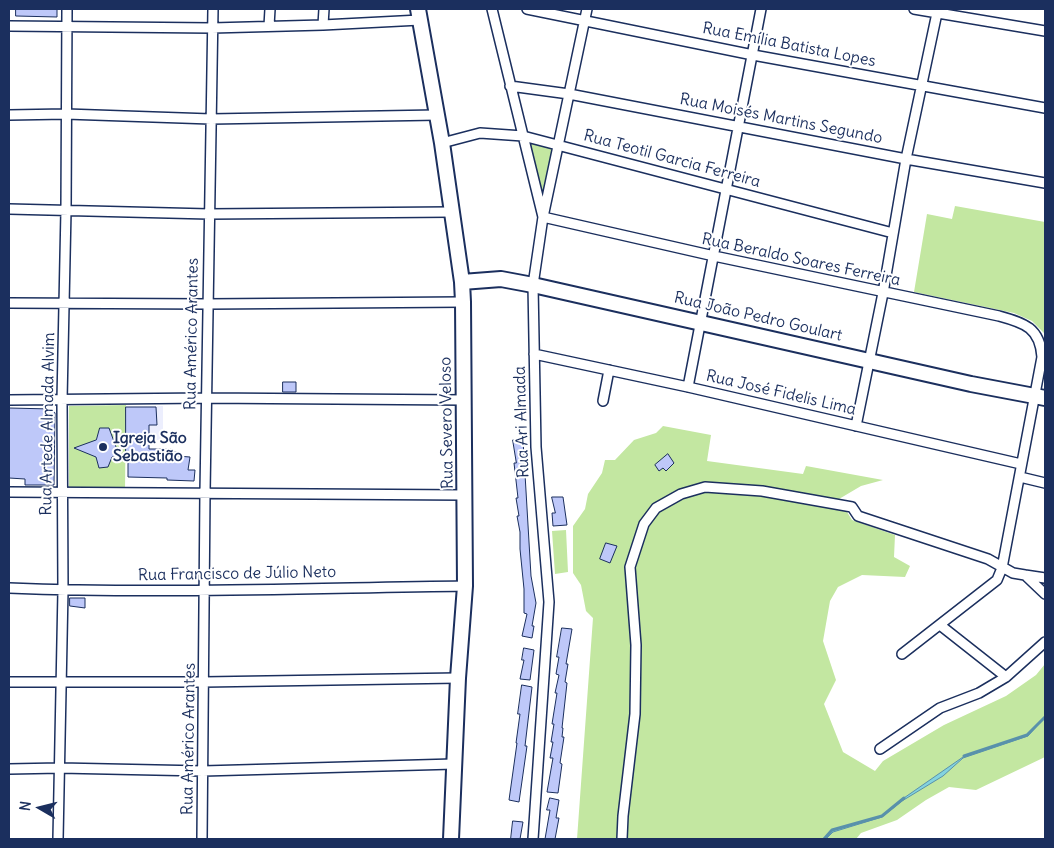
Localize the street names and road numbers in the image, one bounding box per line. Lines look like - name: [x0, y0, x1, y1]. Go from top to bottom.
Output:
- street label: Rua Emília Batista Lopes: [701, 19, 877, 71]
- street label: Rua Moisés Martins Segundo: [678, 90, 884, 148]
- street label: Rua Teotil Garcia Ferreira: [582, 126, 762, 192]
- street label: Rua Beraldo Soares Ferreira: [700, 230, 902, 290]
- street label: Rua Américo Arantes: [181, 258, 203, 410]
- street label: Rua João Pedro Goulart: [672, 288, 844, 346]
- street label: Rua Artede Almada Alvim: [37, 332, 59, 516]
- street label: Rua Severo Veloso: [436, 357, 458, 489]
- street label: Rua Ari Almada: [510, 366, 534, 478]
- street label: Rua José Fidelis Lima: [704, 366, 858, 420]
- street label: Rua Francisco de Júlio Neto: [138, 563, 336, 585]
- street label: Rua Américo Arantes: [178, 663, 200, 815]

